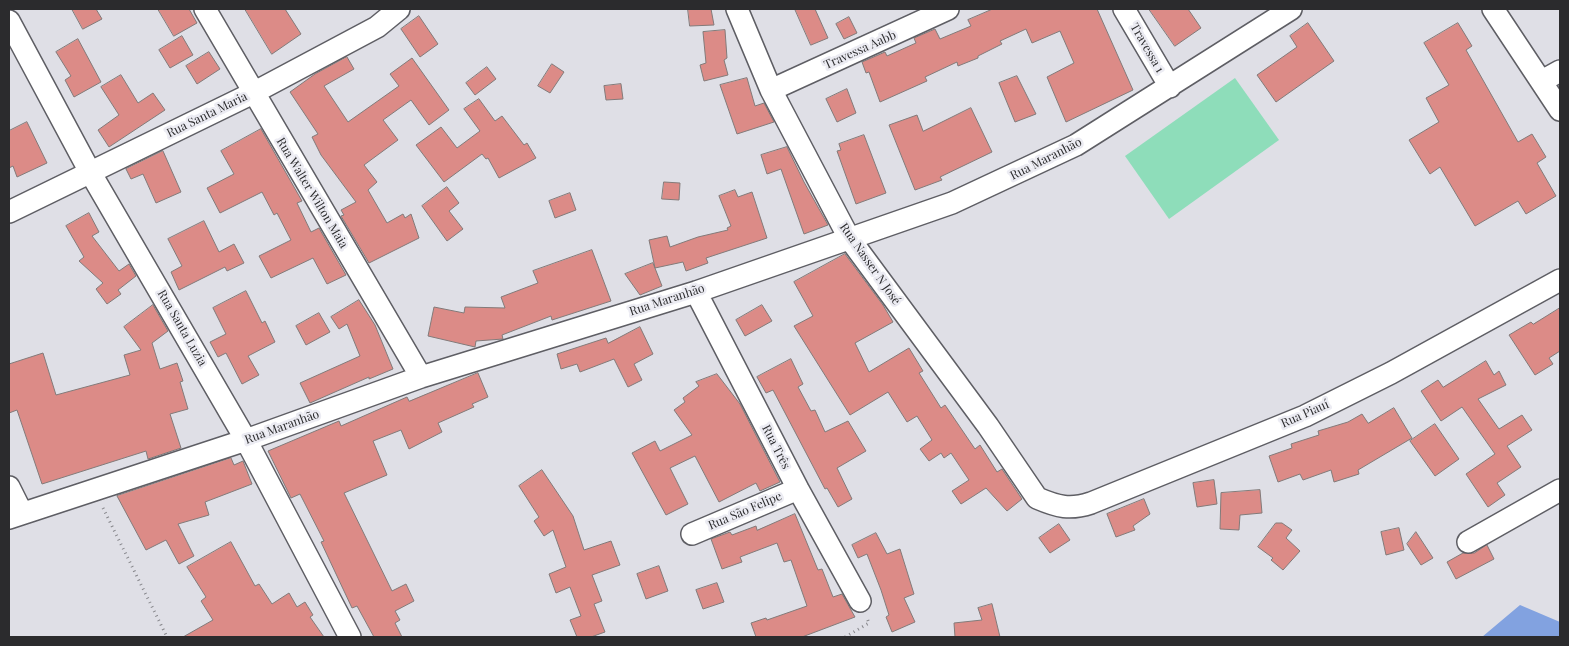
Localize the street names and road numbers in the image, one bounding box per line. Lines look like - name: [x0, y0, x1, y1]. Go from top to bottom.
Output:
- street label: Travessa 1: [1127, 21, 1167, 75]
- street label: Travessa Aabb: [822, 28, 898, 72]
- street label: Rua Santa Maria: [164, 89, 250, 141]
- street label: Rua Walter Wilton Maia: [273, 135, 351, 251]
- street label: Rua Maranhão: [1008, 135, 1084, 183]
- street label: Rua Nasser N José: [837, 220, 903, 308]
- street label: Rua Maranhão: [628, 281, 706, 319]
- street label: Rua Santa Luzia: [154, 287, 210, 369]
- street label: Rua Piauí: [1279, 397, 1331, 431]
- street label: Rua Maranhão: [243, 407, 321, 447]
- street label: Rua Três: [759, 422, 793, 472]
- street label: Rua São Felipe: [706, 489, 784, 533]

